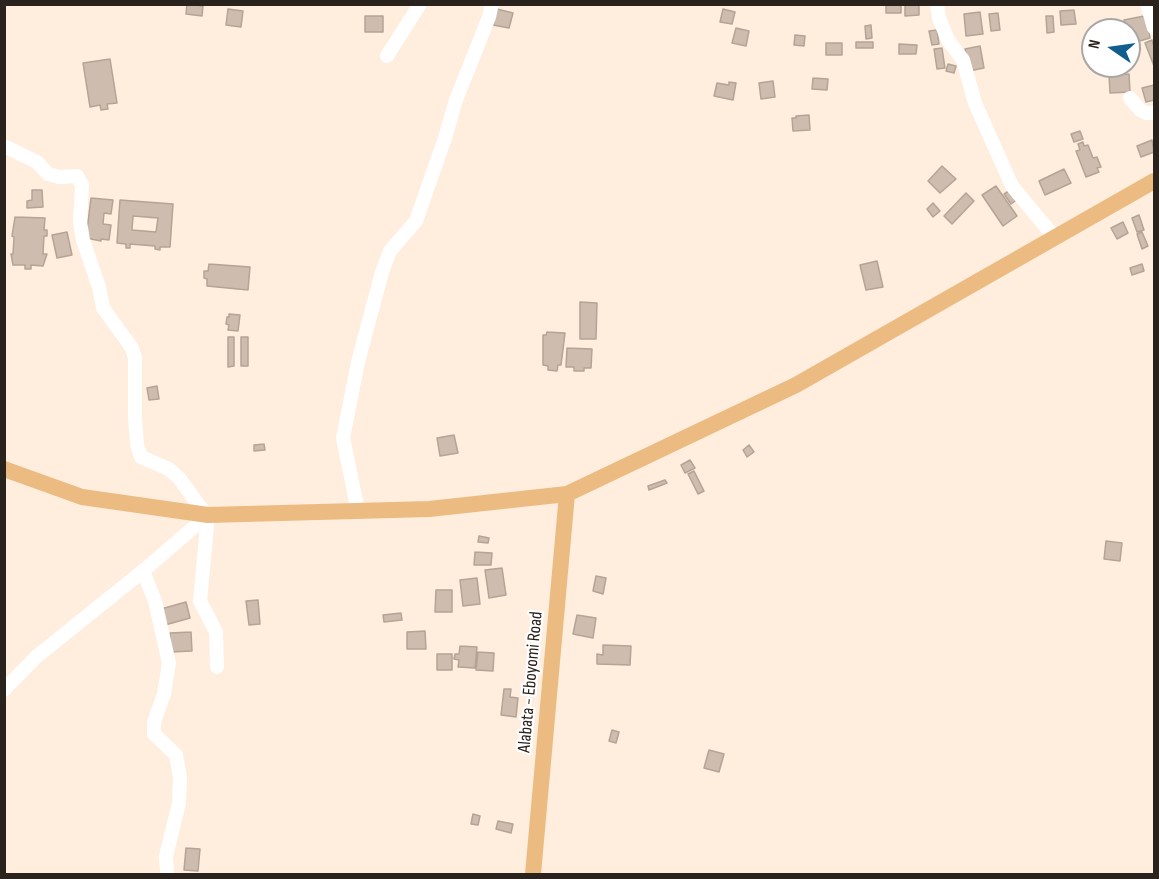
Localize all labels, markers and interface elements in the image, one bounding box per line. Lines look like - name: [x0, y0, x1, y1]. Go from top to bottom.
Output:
- north arrow: [1081, 18, 1141, 78]
- text: N: [1085, 38, 1105, 51]
- street label: Alabata - Eboyomi Road: [514, 611, 548, 753]

